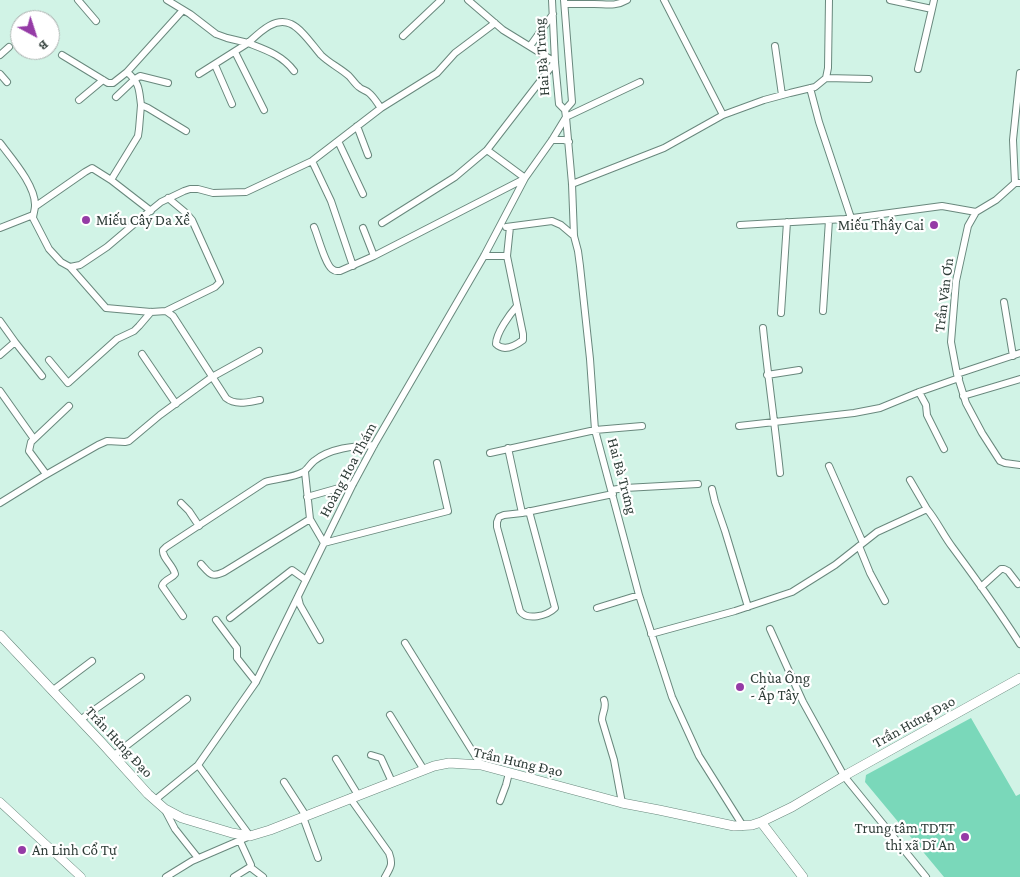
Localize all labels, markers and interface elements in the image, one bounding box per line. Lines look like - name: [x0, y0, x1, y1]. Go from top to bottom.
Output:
- north arrow: [10, 10, 60, 60]
- street label: Hai Bà Trưng: [530, 17, 554, 97]
- text: B: [36, 37, 52, 54]
- place label: Miếu Cây Da Xề: [96, 211, 190, 229]
- marker: Miếu Cây Da Xề: [80, 214, 92, 226]
- place label: Miếu Thầy Cai: [838, 216, 924, 234]
- marker: Miếu Thầy Cai: [928, 219, 940, 231]
- street label: Trần Văn Ơn: [931, 257, 957, 333]
- street label: Hoàng Hoa Thám: [315, 420, 381, 520]
- street label: Hai Bà Trưng: [603, 436, 641, 516]
- place label: Chùa Ông - Ấp Tây: [750, 669, 810, 704]
- marker: Chùa Ông - Ấp Tây: [734, 681, 746, 693]
- street label: Trần Hưng Đạo: [870, 692, 958, 752]
- street label: Trần Hưng Đạo: [81, 702, 157, 782]
- street label: Trần Hưng Đạo: [471, 743, 565, 781]
- place label: Trung tâm TDTT thị xã Dĩ An: [854, 819, 955, 854]
- marker: Trung tâm TDTT thị xã Dĩ An: [959, 831, 971, 843]
- place label: An Linh Cổ Tự: [32, 841, 117, 859]
- marker: An Linh Cổ Tự: [16, 844, 28, 856]

